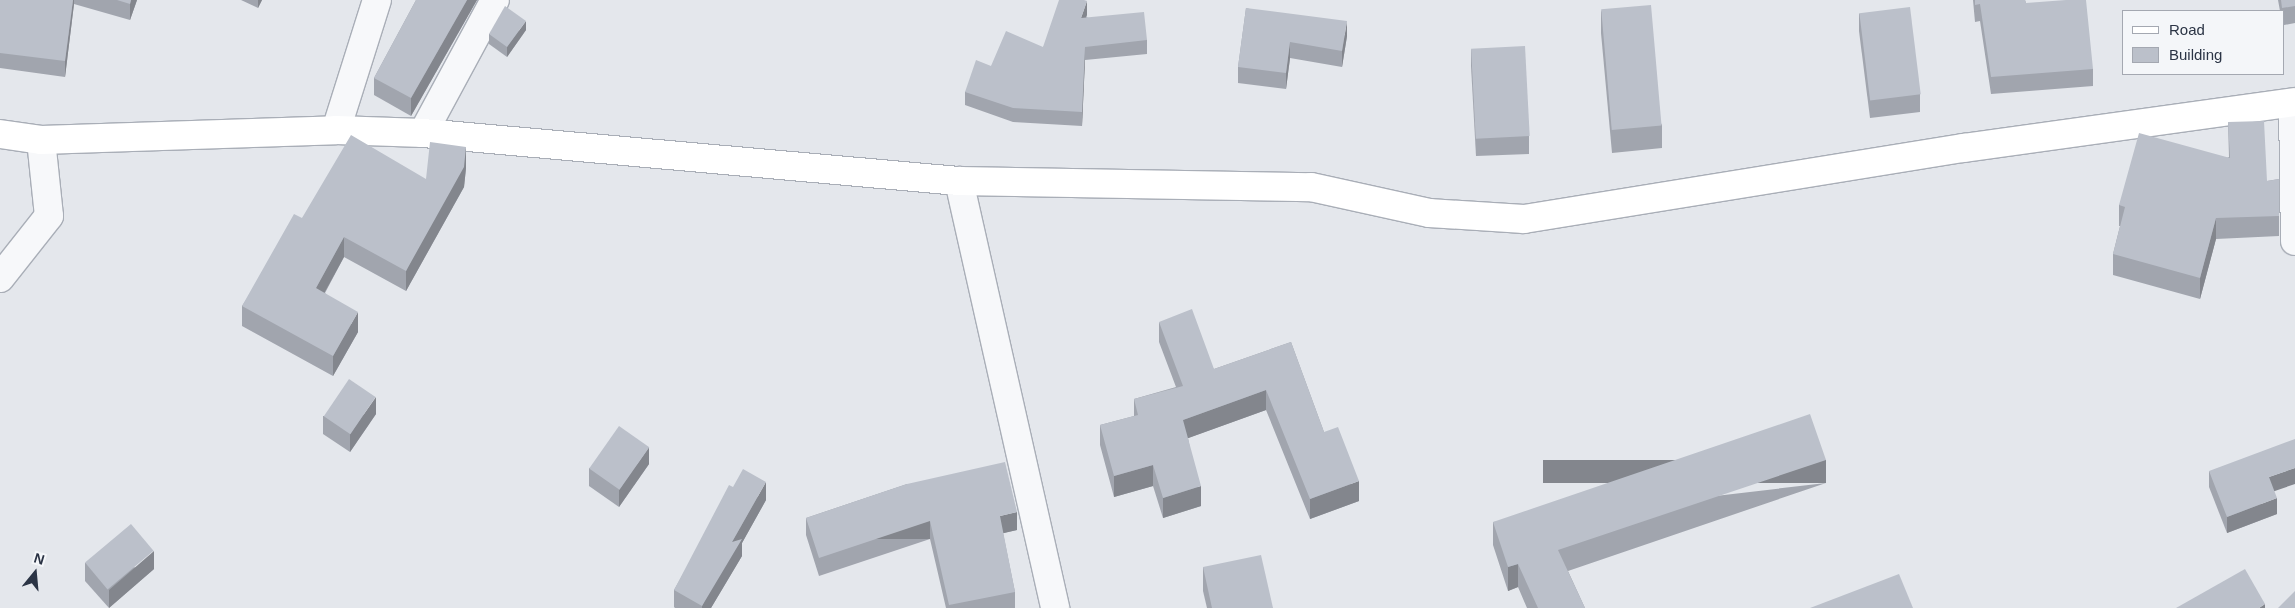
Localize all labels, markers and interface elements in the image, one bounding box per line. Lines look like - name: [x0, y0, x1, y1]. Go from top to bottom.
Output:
- legend: [2122, 10, 2285, 75]
- text: Road: [2169, 21, 2205, 38]
- text: Building: [2169, 46, 2222, 63]
- north arrow: [10, 548, 60, 598]
- text: N: [32, 550, 47, 568]

